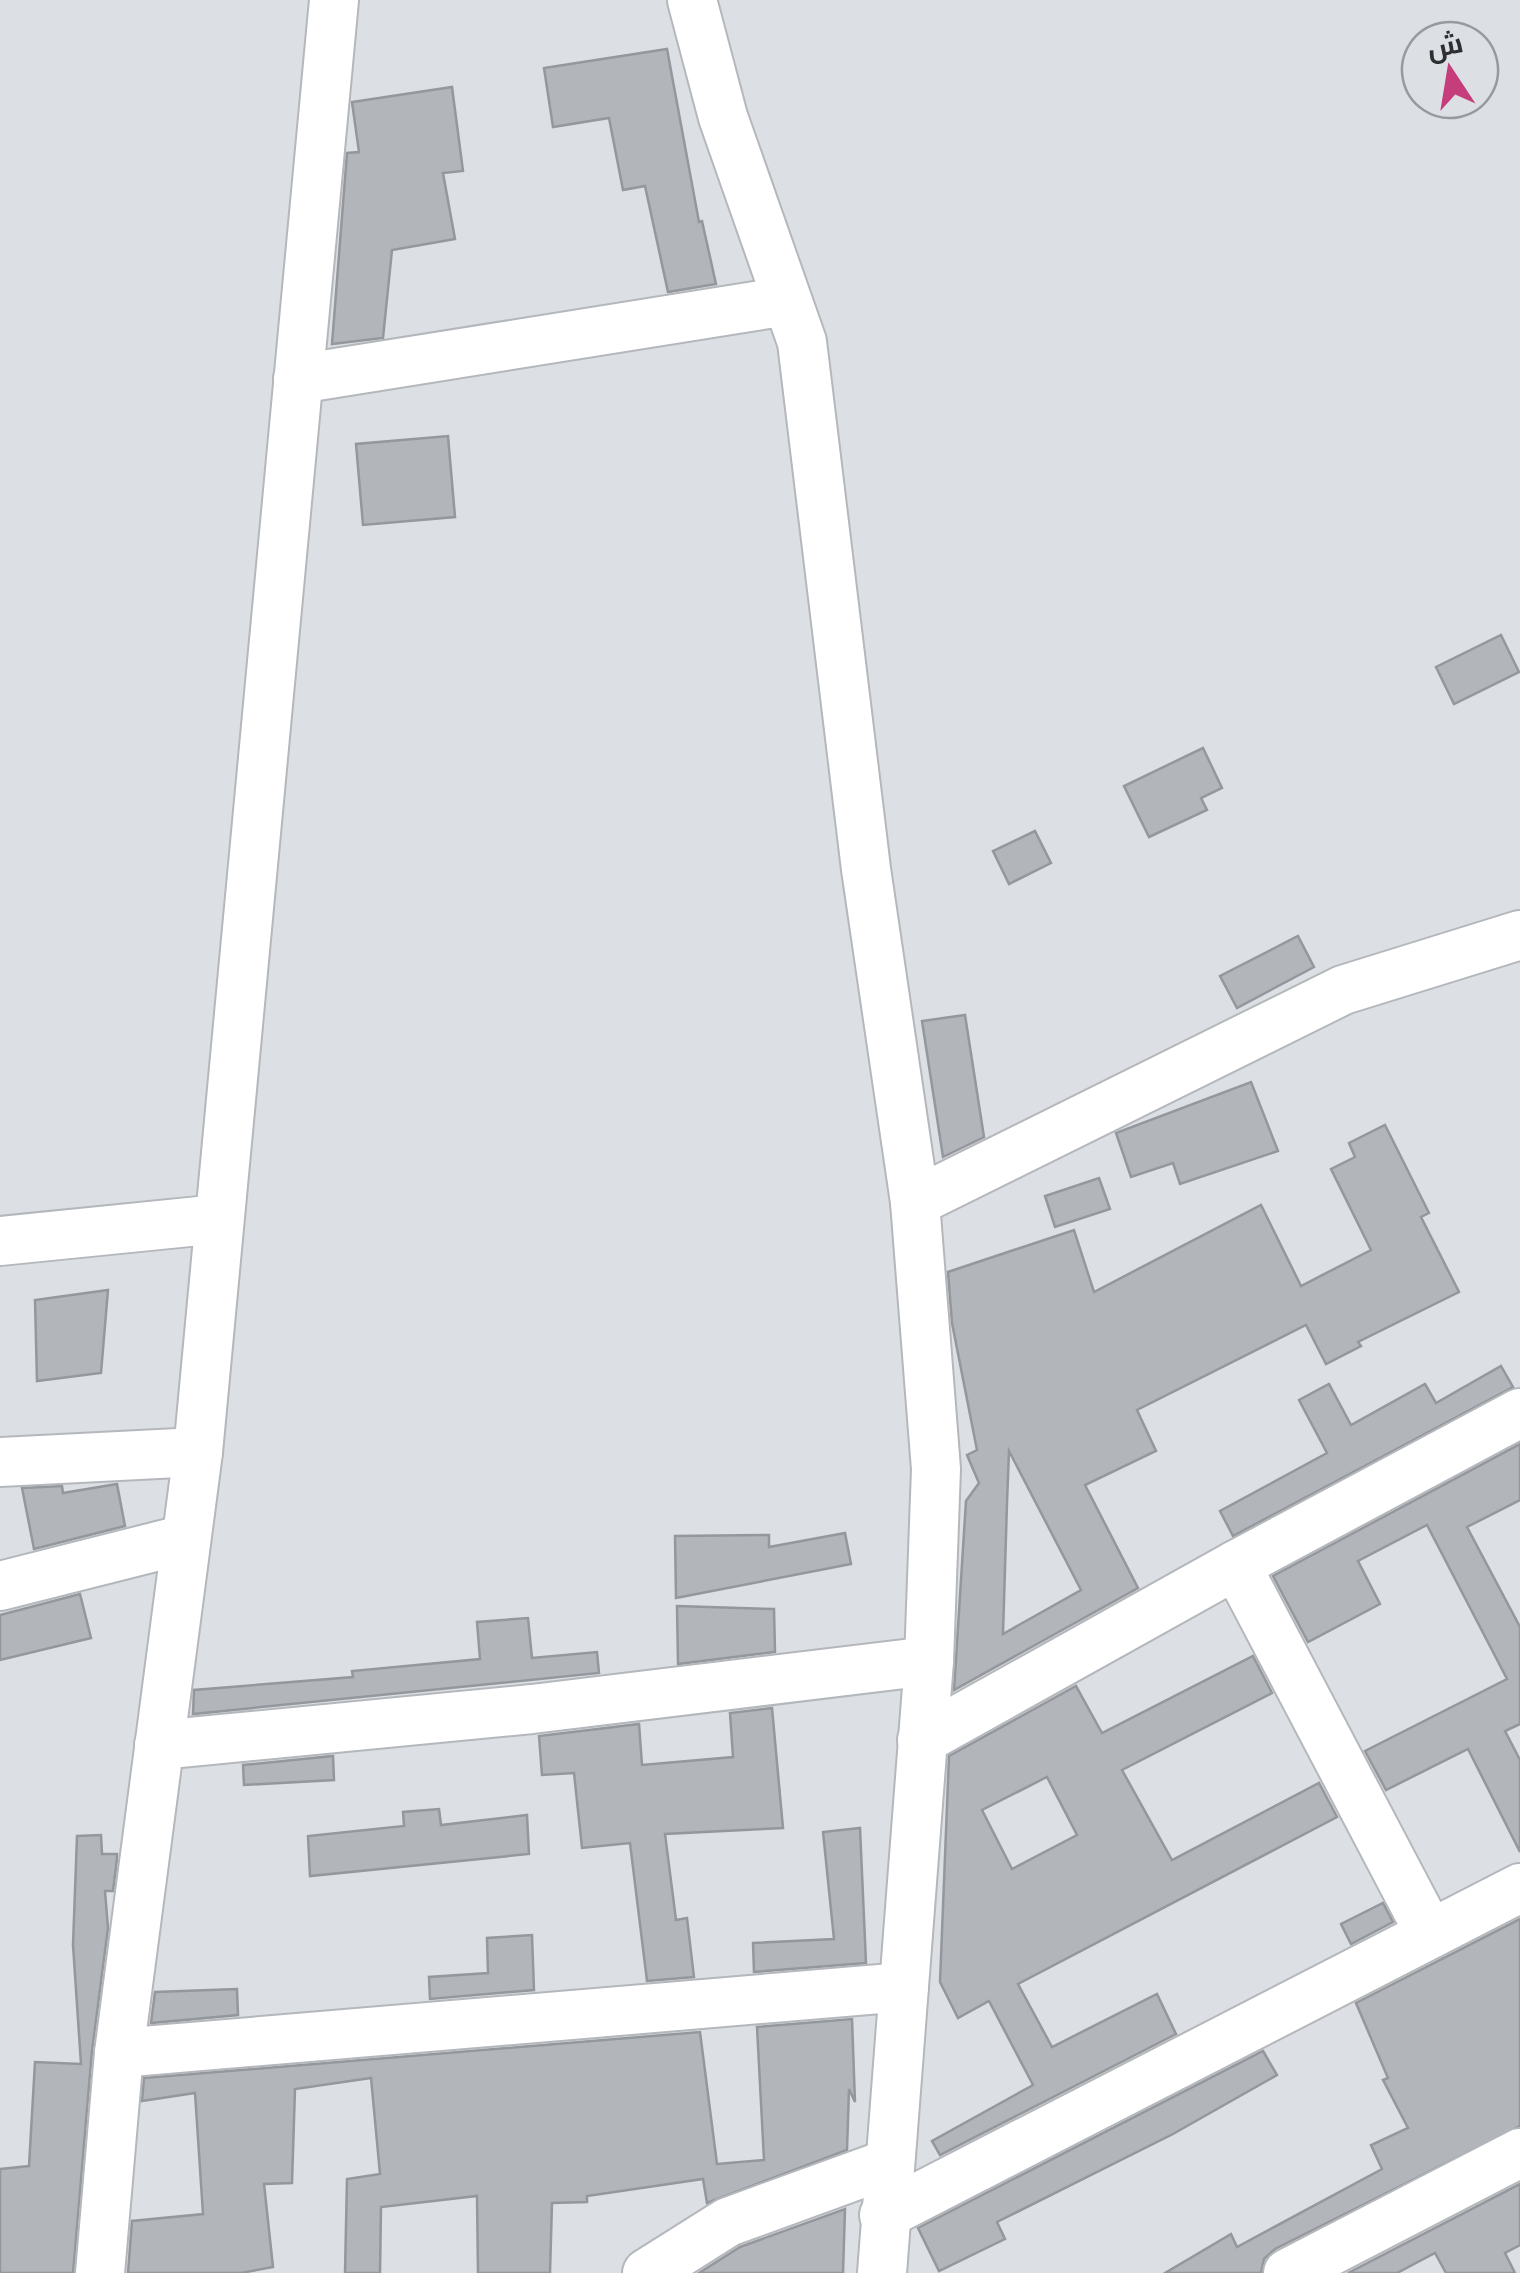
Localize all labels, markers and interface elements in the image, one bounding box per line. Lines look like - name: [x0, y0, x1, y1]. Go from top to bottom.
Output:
- north arrow: [1400, 20, 1500, 120]
- text: ش: [1424, 27, 1466, 66]

